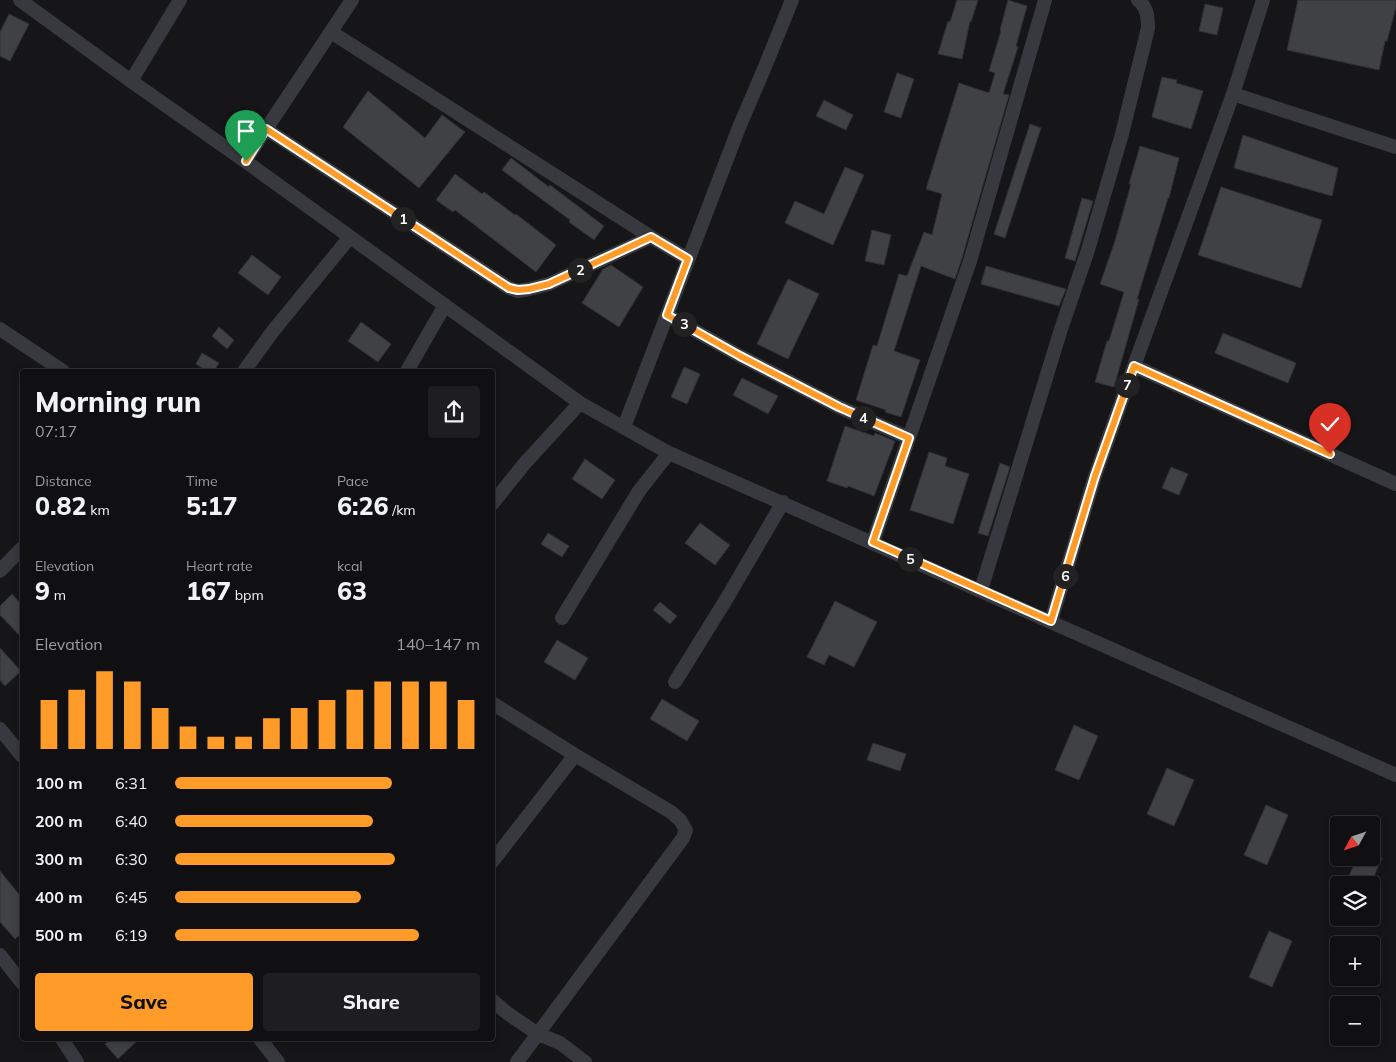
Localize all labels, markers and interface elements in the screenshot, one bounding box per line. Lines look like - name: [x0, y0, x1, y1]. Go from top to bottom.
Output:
- pin: [225, 110, 267, 161]
- icon: arrive: [232, 117, 260, 145]
- pin: 1: [390, 206, 416, 232]
- text: 1: [399, 210, 408, 228]
- pin: 2: [568, 258, 592, 282]
- text: 2: [576, 261, 585, 279]
- pin: 3: [672, 312, 696, 336]
- text: 3: [680, 315, 689, 333]
- pin: 7: [1114, 372, 1140, 398]
- text: 7: [1123, 376, 1132, 394]
- text: Morning run: [35, 384, 201, 419]
- button: share: [428, 386, 480, 438]
- pin: [1309, 403, 1351, 454]
- pin: 4: [850, 406, 876, 430]
- text: 4: [859, 409, 868, 427]
- icon: check: [1316, 410, 1344, 438]
- text: 07:17: [35, 421, 77, 441]
- text: Distance: [35, 472, 92, 490]
- text: Time: [186, 472, 218, 490]
- text: Pace: [337, 472, 369, 490]
- text: 0.82: [35, 490, 87, 521]
- text: 5:17: [186, 490, 238, 521]
- text: 6:26: [337, 490, 389, 521]
- text: km: [87, 501, 110, 519]
- text: /km: [389, 501, 416, 519]
- pin: 5: [898, 546, 922, 572]
- text: 5: [906, 550, 915, 568]
- text: Elevation: [35, 557, 94, 575]
- text: Heart rate: [186, 557, 253, 575]
- text: kcal: [337, 557, 363, 575]
- pin: 6: [1052, 564, 1078, 588]
- text: 6: [1061, 567, 1070, 585]
- text: 9: [35, 575, 50, 606]
- text: 167: [186, 575, 231, 606]
- text: 63: [337, 575, 367, 606]
- text: m: [50, 586, 66, 604]
- text: bpm: [231, 586, 264, 604]
- text: Elevation: [35, 634, 103, 654]
- text: 140–147 m: [396, 634, 480, 654]
- text: 100 m: [35, 773, 83, 793]
- text: 6:31: [115, 773, 147, 793]
- text: 200 m: [35, 811, 83, 831]
- text: 6:40: [115, 811, 147, 831]
- north arrow: [1330, 816, 1380, 866]
- map controls: [1330, 816, 1380, 1046]
- text: 300 m: [35, 849, 83, 869]
- text: 6:30: [115, 849, 147, 869]
- button: layers: [1330, 876, 1380, 926]
- text: 400 m: [35, 887, 83, 907]
- text: 6:45: [115, 887, 147, 907]
- text: 500 m: [35, 925, 83, 945]
- text: 6:19: [115, 925, 147, 945]
- button: +: [1330, 936, 1380, 986]
- button: Save: [35, 973, 253, 1031]
- button: Share: [263, 973, 480, 1031]
- button: −: [1330, 996, 1380, 1046]

